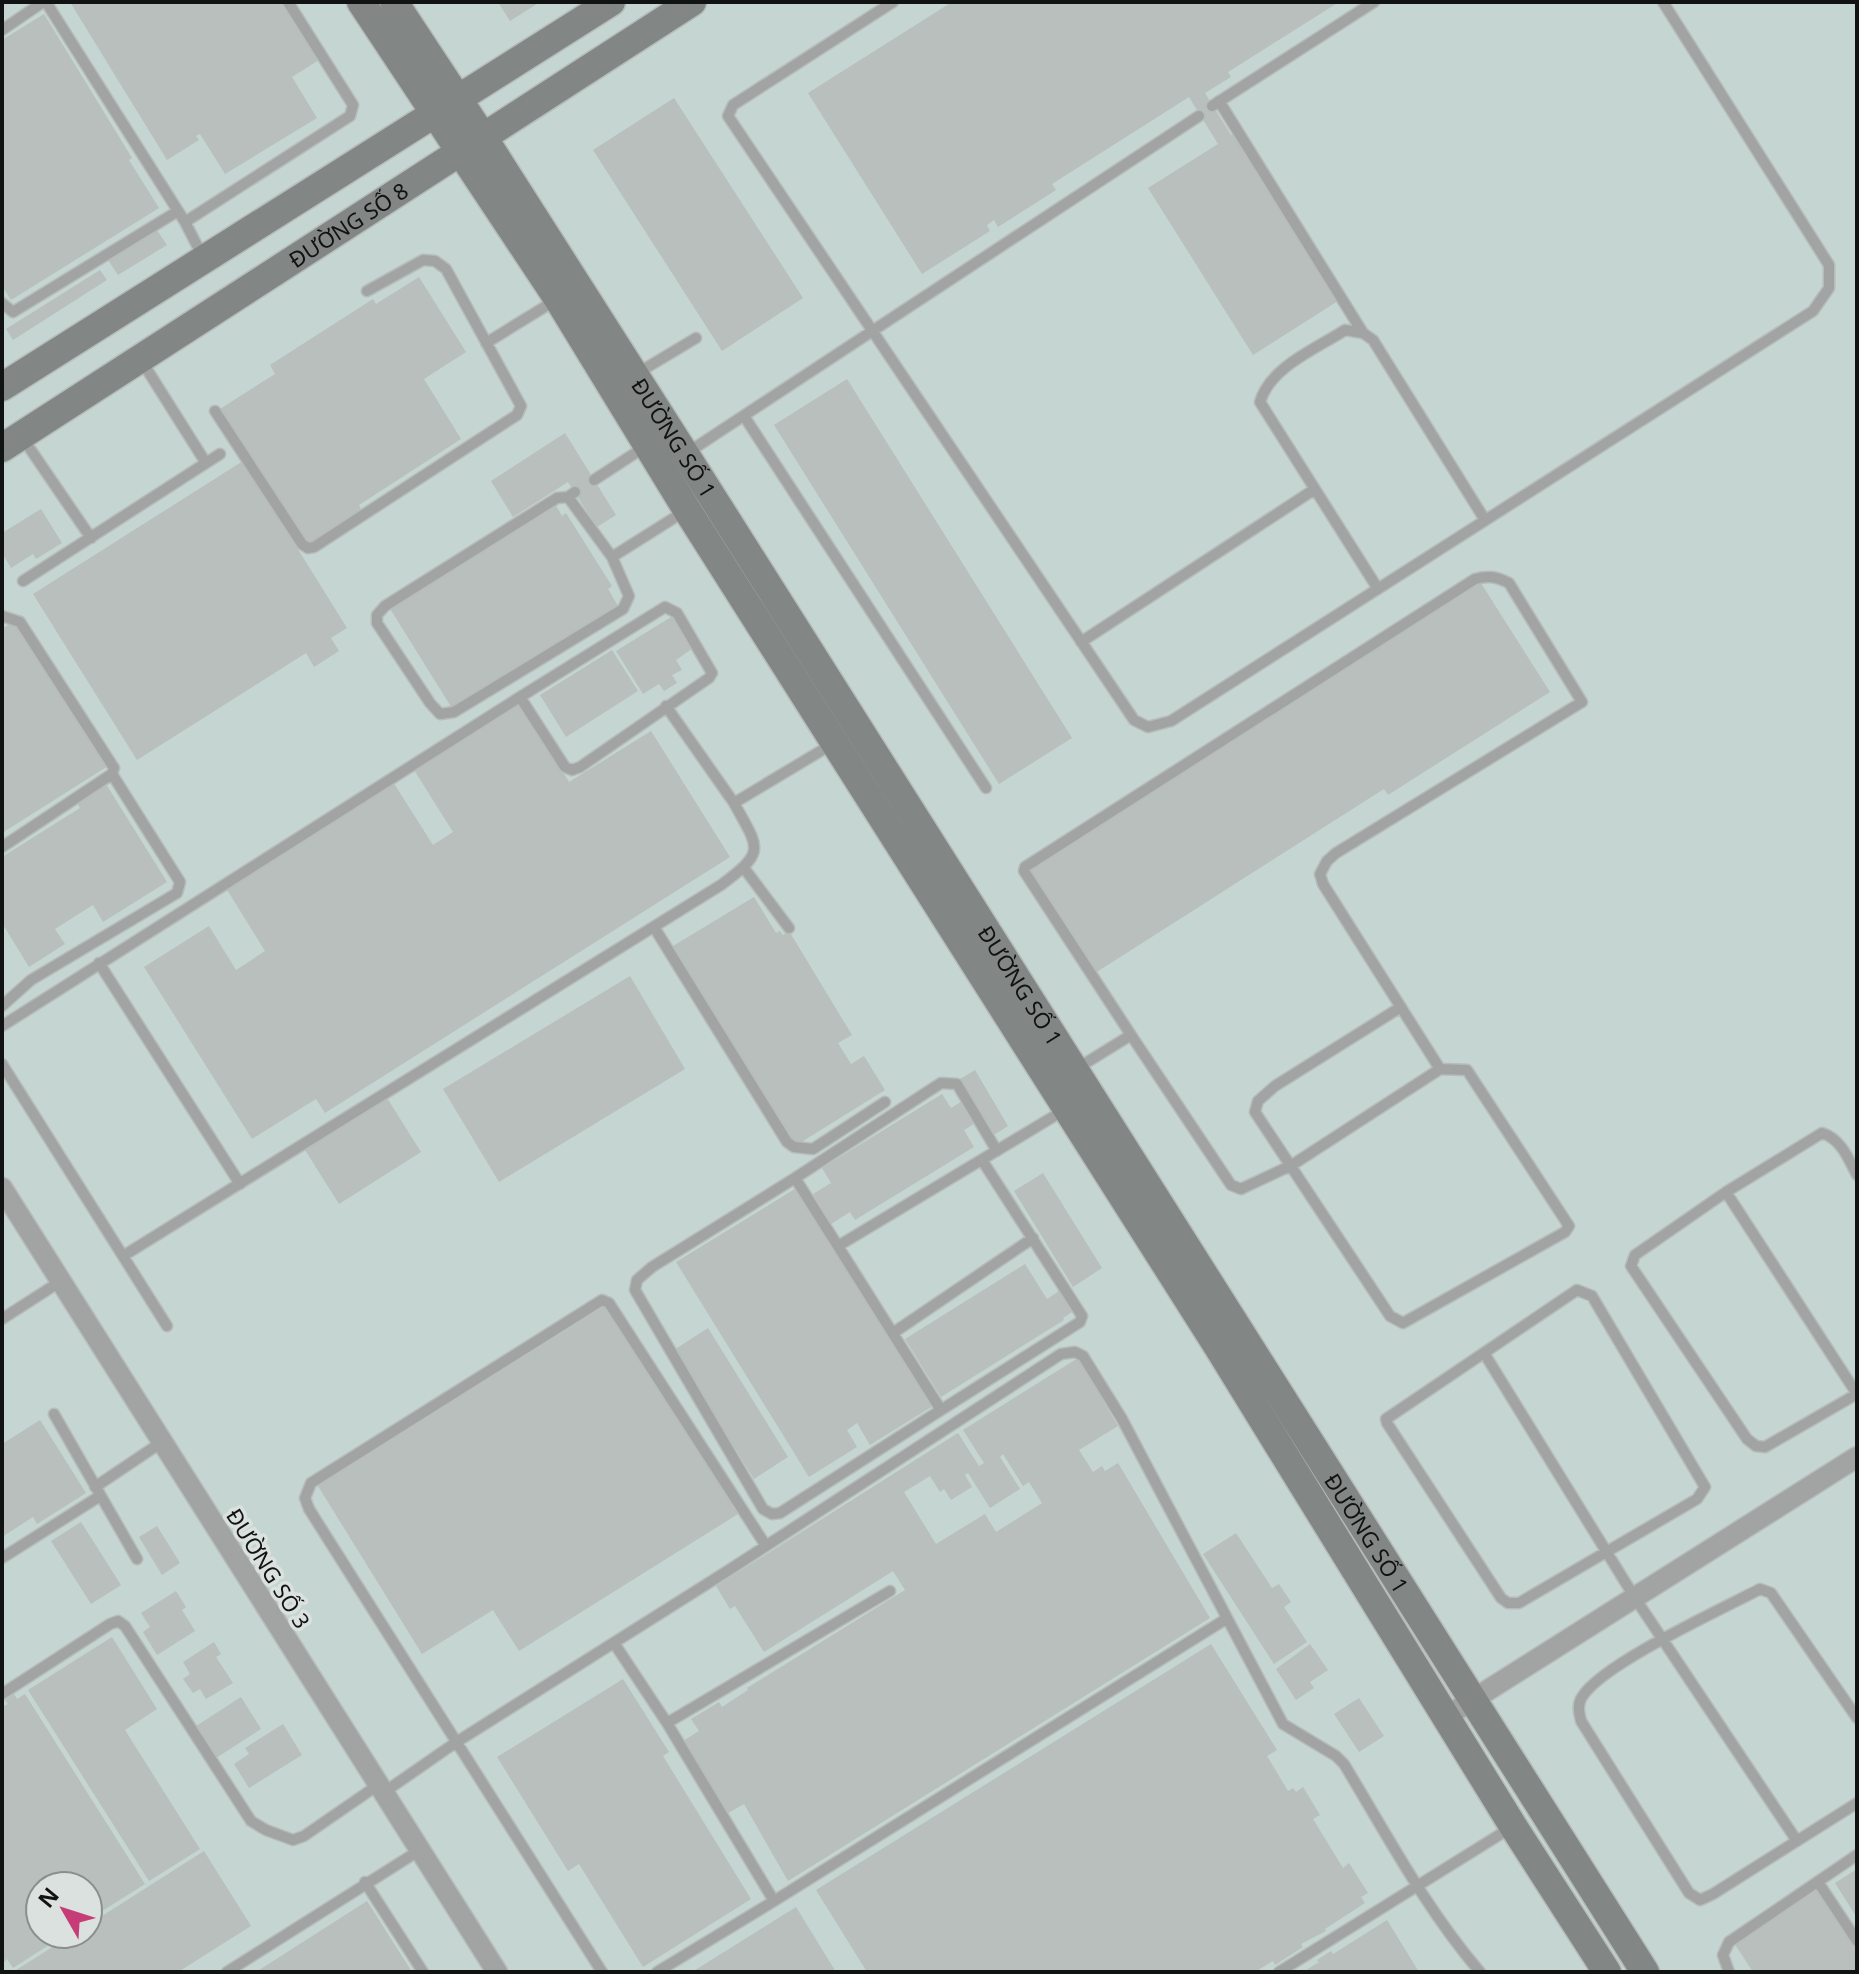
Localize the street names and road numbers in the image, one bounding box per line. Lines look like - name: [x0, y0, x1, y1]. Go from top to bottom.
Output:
- street label: ĐƯỜNG SỐ 8: [283, 175, 413, 274]
- street label: ĐƯỜNG SỐ 1: [625, 372, 724, 503]
- street label: ĐƯỜNG SỐ 1: [972, 919, 1070, 1051]
- street label: ĐƯỜNG SỐ 1: [1318, 1467, 1416, 1598]
- street label: ĐƯỜNG SỐ 3: [220, 1502, 318, 1634]

